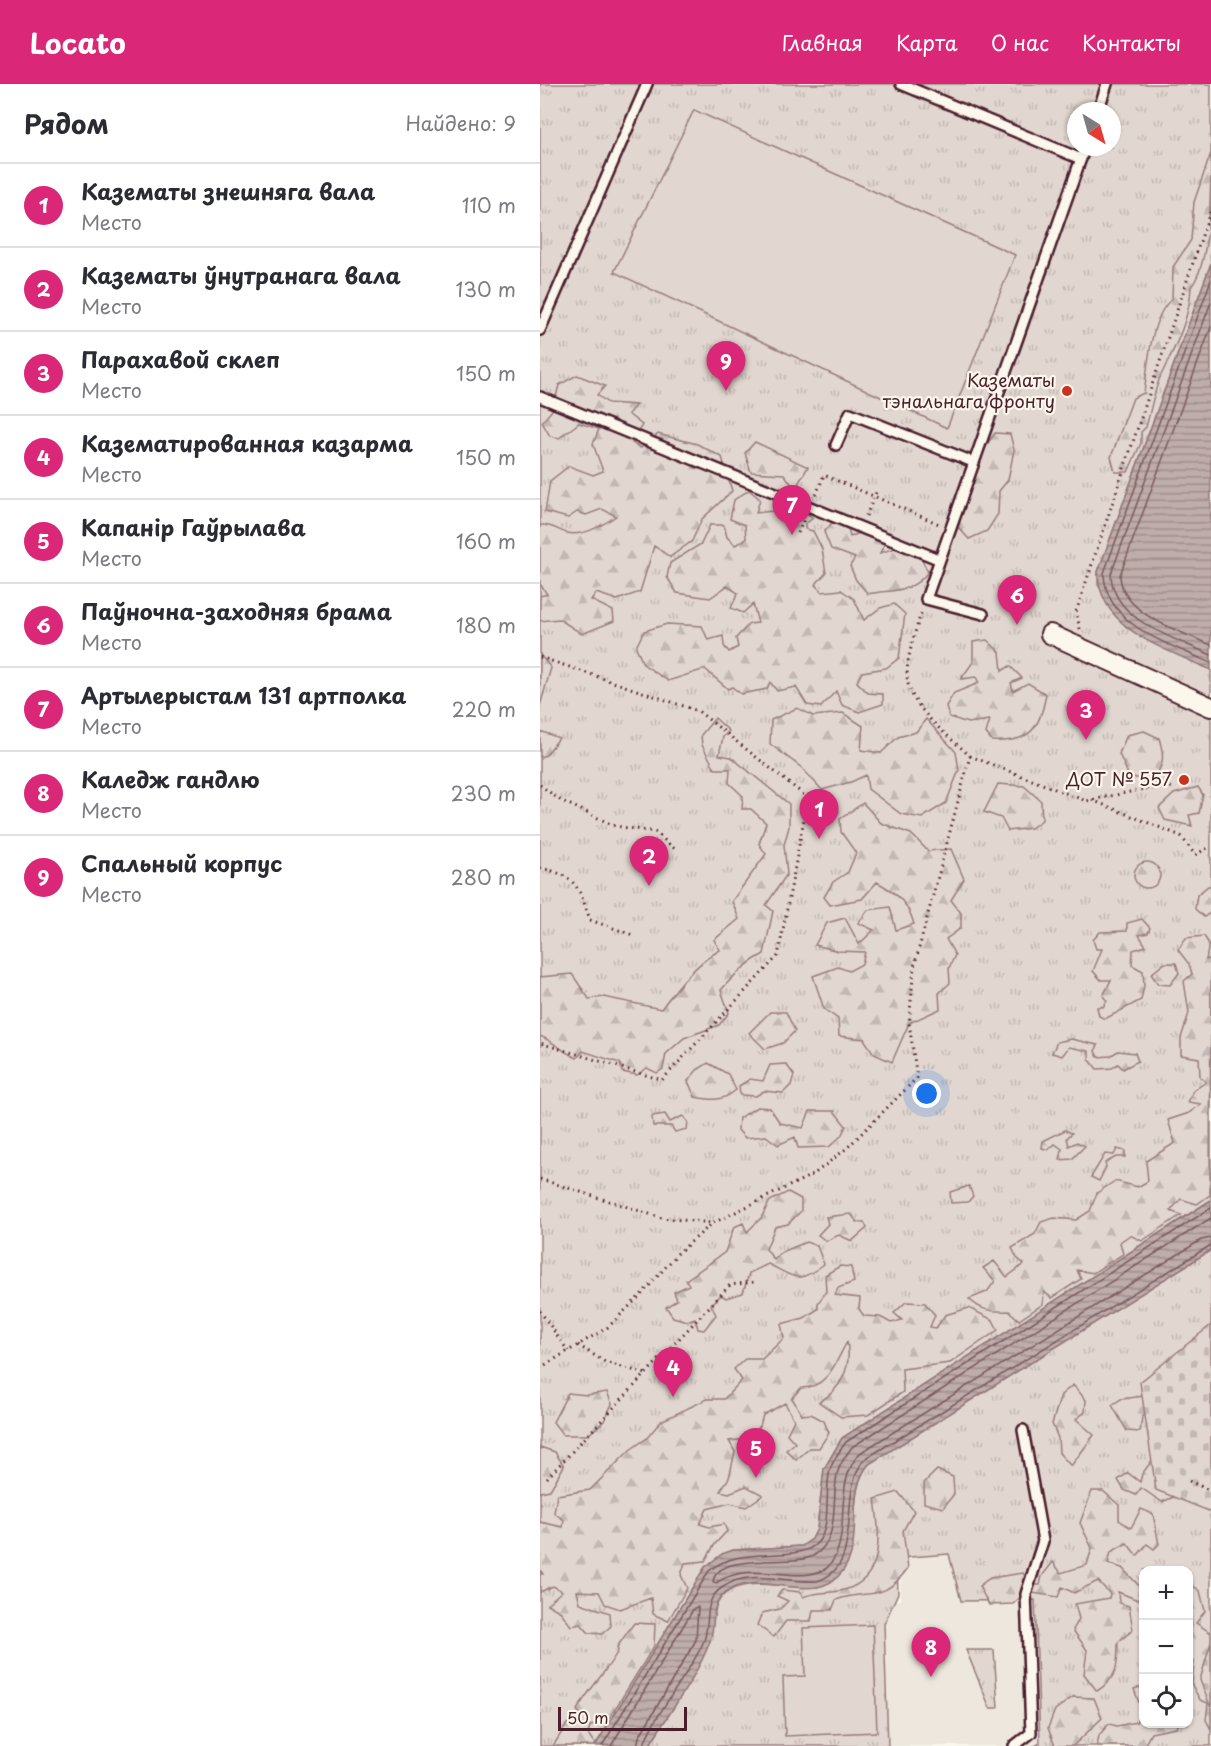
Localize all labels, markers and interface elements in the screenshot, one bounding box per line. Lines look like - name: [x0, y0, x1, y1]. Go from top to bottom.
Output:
- text: Locato: [30, 21, 126, 64]
- text: Главная: [782, 26, 863, 58]
- text: Карта: [896, 26, 958, 58]
- text: О нас: [991, 26, 1049, 58]
- text: Контакты: [1082, 26, 1181, 58]
- north arrow: [1067, 102, 1121, 156]
- text: Рядом: [24, 104, 109, 143]
- text: Найдено: 9: [405, 108, 516, 138]
- text: Казематы знешняга вала: [81, 174, 375, 207]
- text: 1: [39, 190, 48, 220]
- text: 110 m: [462, 190, 516, 220]
- text: Место: [81, 207, 142, 237]
- text: Казематы ўнутранага вала: [81, 258, 401, 291]
- text: 2: [36, 274, 51, 304]
- text: 130 m: [456, 274, 516, 304]
- text: Место: [81, 291, 142, 321]
- text: Парахавой склеп: [81, 342, 280, 375]
- pin: 9: [706, 342, 746, 391]
- text: 3: [37, 358, 50, 388]
- text: 150 m: [456, 358, 516, 388]
- place label: Казематы тэнальнага фронту: [882, 366, 1055, 414]
- text: Место: [81, 375, 142, 405]
- marker: Казематы тэнальнага фронту: [1060, 384, 1074, 398]
- text: Казематированная казарма: [81, 426, 413, 459]
- text: 4: [37, 442, 50, 472]
- text: 150 m: [456, 442, 516, 472]
- text: Место: [81, 459, 142, 489]
- pin: 7: [772, 486, 812, 535]
- text: Капанір Гаўрылава: [81, 510, 306, 543]
- text: 5: [37, 526, 50, 556]
- text: 160 m: [456, 526, 516, 556]
- text: Место: [81, 543, 142, 573]
- pin: 6: [998, 576, 1036, 625]
- text: Паўночна-заходняя брама: [81, 594, 392, 627]
- text: 6: [36, 610, 51, 640]
- text: 180 m: [456, 610, 516, 640]
- text: Место: [81, 627, 142, 657]
- text: Артылерыстам 131 артполка: [81, 678, 406, 711]
- pin: 3: [1066, 690, 1106, 740]
- text: 7: [38, 694, 49, 724]
- text: 220 m: [452, 694, 516, 724]
- text: Место: [81, 711, 142, 741]
- text: Каледж гандлю: [81, 762, 259, 795]
- place label: ДОТ № 557: [1065, 765, 1172, 792]
- marker: ДОТ № 557: [1177, 773, 1191, 787]
- text: 8: [37, 778, 50, 808]
- text: 230 m: [451, 778, 516, 808]
- pin: 1: [800, 790, 838, 839]
- text: Место: [81, 795, 142, 825]
- pin: 2: [630, 836, 668, 886]
- text: Спальный корпус: [81, 846, 282, 879]
- text: 9: [38, 862, 49, 892]
- text: 280 m: [451, 862, 516, 892]
- text: Место: [81, 879, 142, 909]
- your location: [912, 1079, 941, 1108]
- pin: 4: [654, 1348, 692, 1397]
- pin: 5: [736, 1428, 776, 1478]
- map controls: [1139, 1566, 1193, 1728]
- button: +: [1139, 1566, 1193, 1620]
- button: −: [1139, 1620, 1193, 1674]
- pin: 8: [912, 1628, 950, 1677]
- button: locate: [1139, 1674, 1193, 1728]
- scale bar: [558, 1704, 687, 1732]
- text: 50 m: [567, 1705, 608, 1729]

